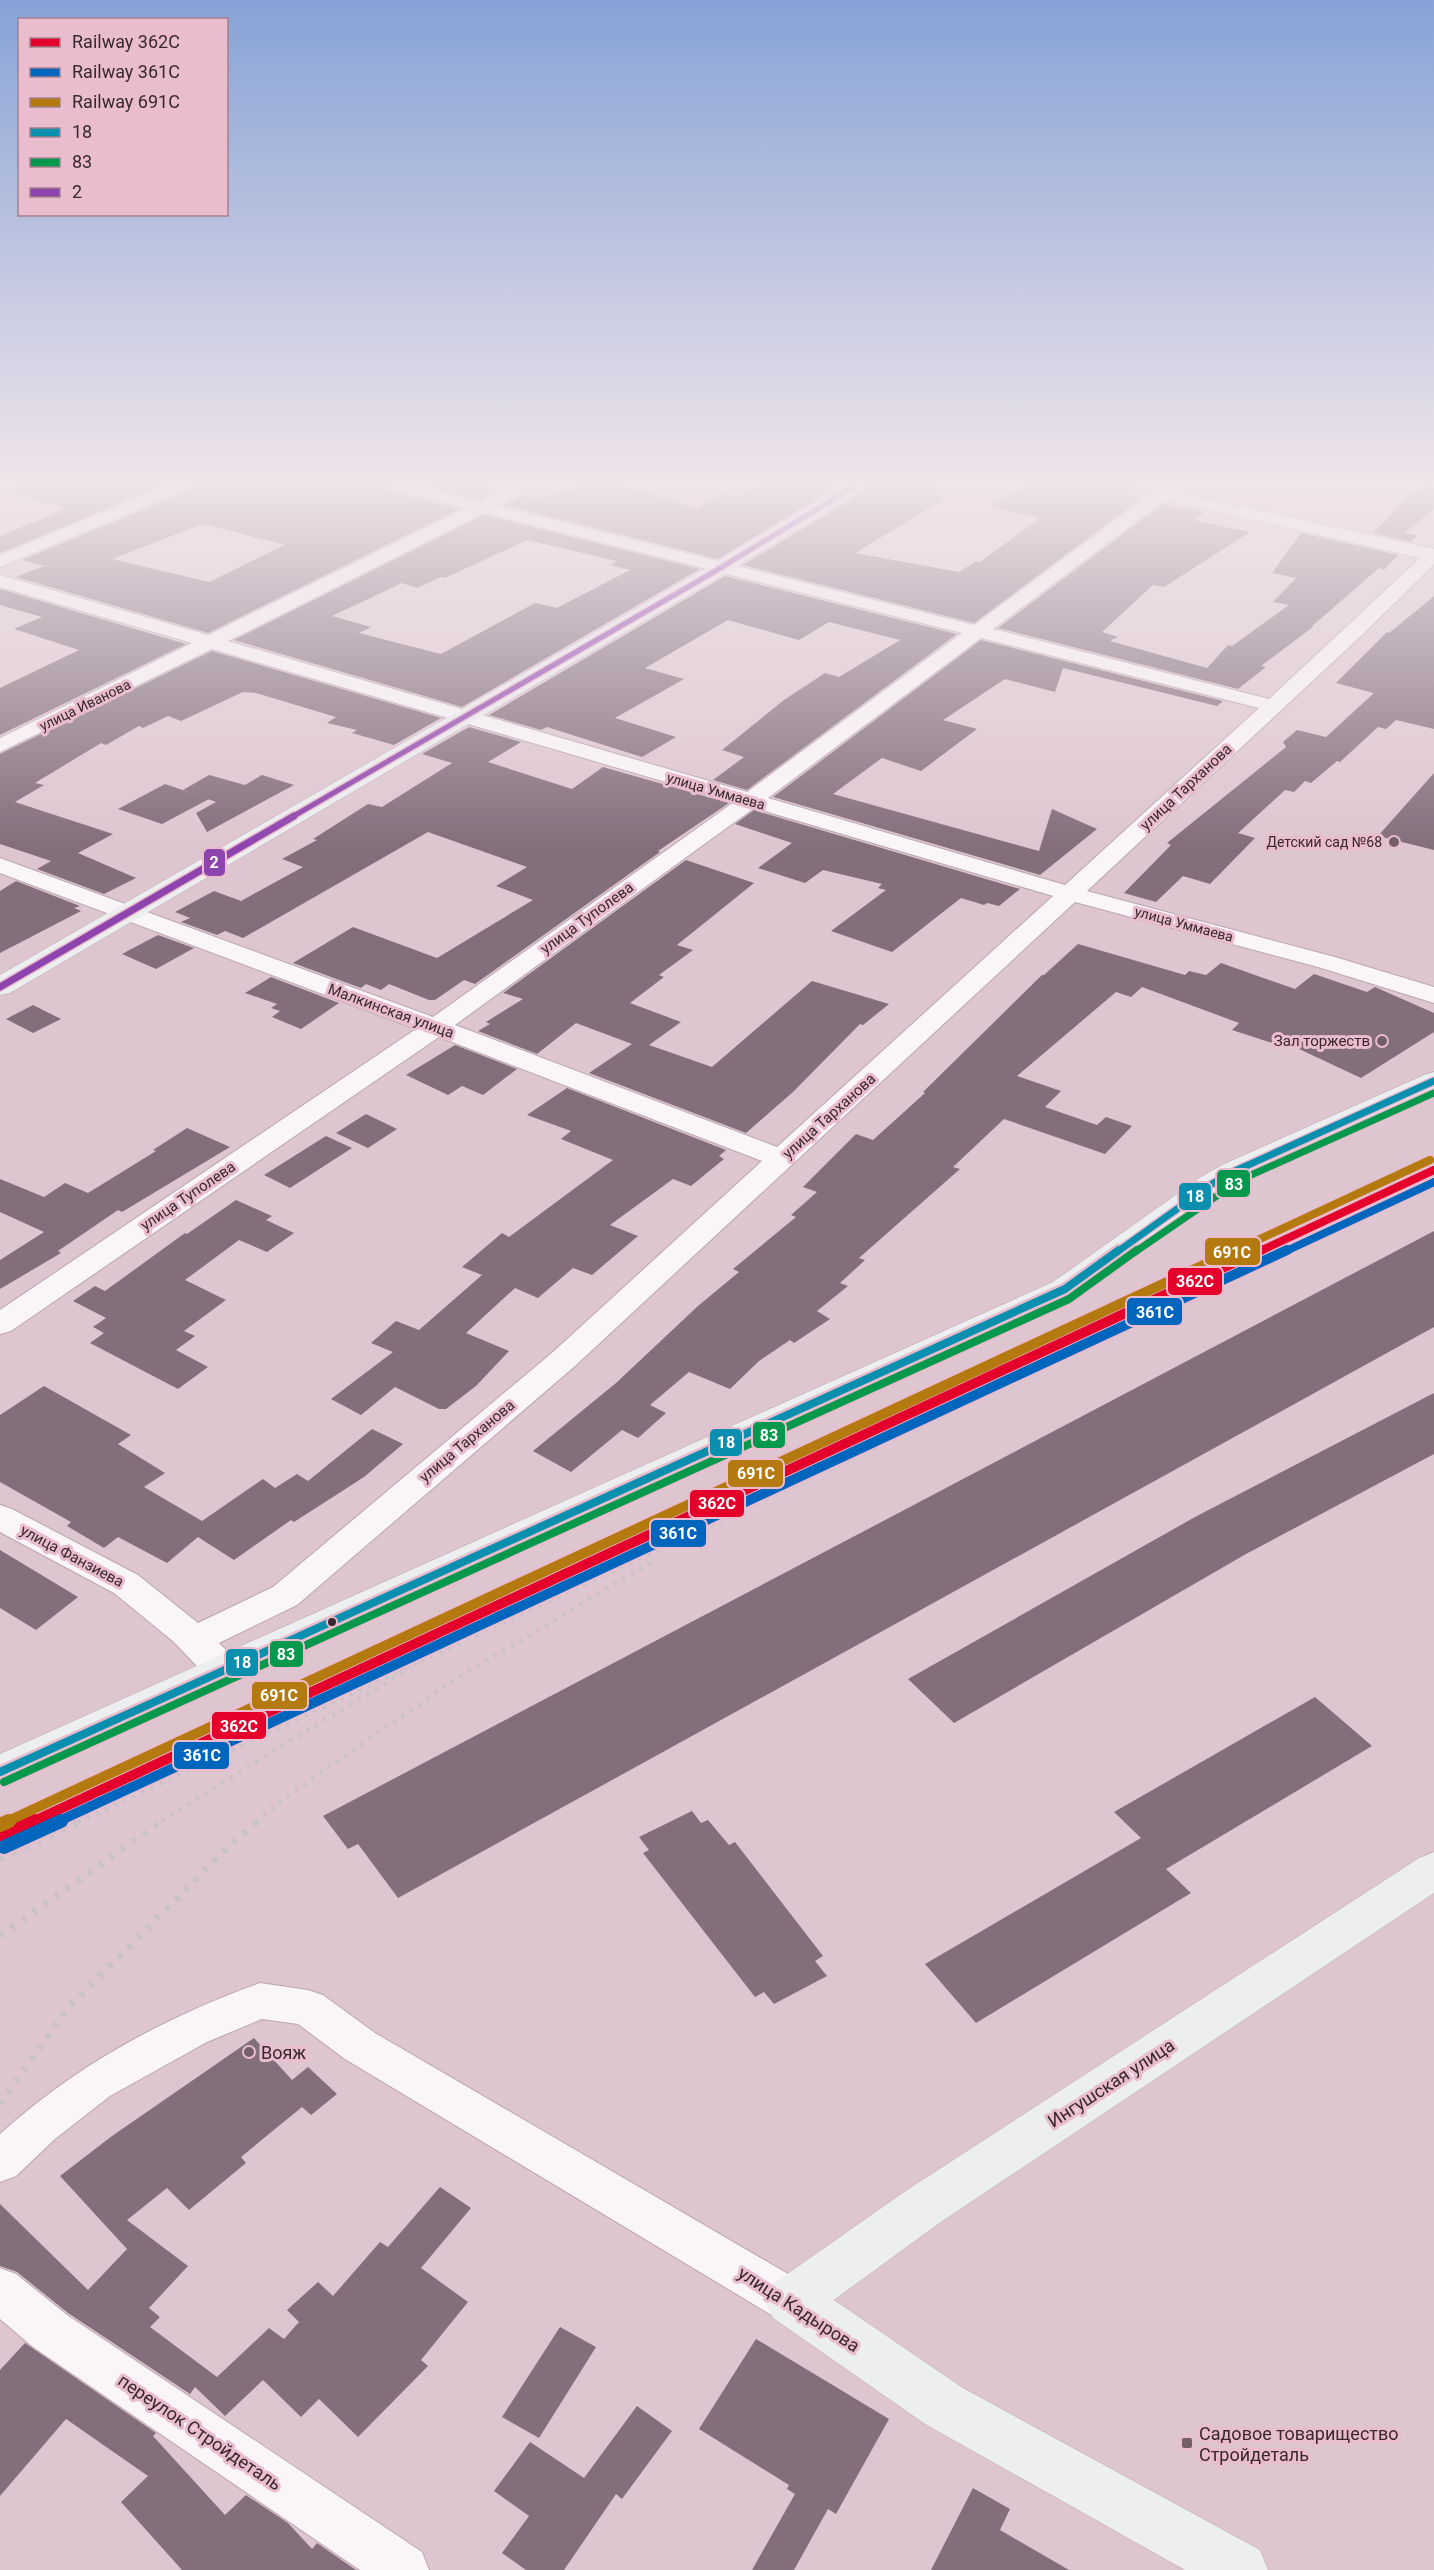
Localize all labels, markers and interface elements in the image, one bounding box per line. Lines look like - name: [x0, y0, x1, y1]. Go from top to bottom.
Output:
- legend: [18, 18, 228, 216]
- text: Railway 362С: [72, 31, 180, 52]
- text: Railway 361С: [72, 61, 180, 82]
- text: Railway 691С: [72, 91, 180, 112]
- text: 18: [72, 121, 92, 142]
- text: 83: [72, 151, 92, 172]
- text: 2: [72, 181, 82, 202]
- street label: улица Иванова: [37, 676, 133, 734]
- street label: улица Тарханова: [1136, 740, 1236, 834]
- street label: улица Уммаева: [665, 769, 767, 813]
- place label: Детский сад №68: [1266, 834, 1382, 850]
- marker: Детский сад №68: [1387, 835, 1401, 849]
- line badge: 2: [203, 848, 226, 877]
- text: 2: [209, 853, 219, 872]
- street label: улица Туполева: [537, 878, 637, 958]
- street label: улица Уммаева: [1133, 903, 1235, 945]
- street label: Малкинская улица: [326, 980, 456, 1042]
- place label: Зал торжеств: [1274, 1032, 1370, 1050]
- marker: Зал торжеств: [1375, 1034, 1389, 1048]
- street label: улица Тарханова: [779, 1070, 879, 1162]
- street label: улица Туполева: [137, 1158, 239, 1234]
- line badge: 83: [1216, 1169, 1251, 1198]
- text: 83: [1225, 1175, 1243, 1194]
- line badge: 18: [1178, 1182, 1212, 1211]
- text: 18: [1186, 1187, 1204, 1206]
- line badge: 691С: [1204, 1237, 1261, 1266]
- text: 691С: [1213, 1243, 1251, 1262]
- line badge: 362С: [1167, 1267, 1223, 1296]
- text: 362С: [1176, 1272, 1214, 1291]
- line badge: 361С: [1126, 1297, 1183, 1326]
- text: 361С: [1136, 1303, 1174, 1322]
- street label: улица Тарханова: [416, 1396, 518, 1486]
- line badge: 83: [752, 1421, 786, 1449]
- text: 83: [760, 1426, 778, 1445]
- line badge: 18: [709, 1428, 743, 1457]
- text: 18: [717, 1433, 735, 1452]
- line badge: 691С: [727, 1459, 784, 1488]
- text: 691С: [737, 1464, 775, 1483]
- line badge: 362С: [689, 1489, 745, 1518]
- text: 362С: [698, 1494, 736, 1513]
- line badge: 361С: [650, 1519, 707, 1548]
- street label: улица Фанзиева: [17, 1521, 127, 1591]
- text: 361С: [659, 1524, 697, 1543]
- unlabelled marker: [326, 1616, 338, 1628]
- line badge: 83: [269, 1640, 304, 1668]
- text: 83: [277, 1645, 295, 1664]
- line badge: 18: [225, 1648, 259, 1677]
- text: 18: [233, 1653, 251, 1672]
- line badge: 691С: [251, 1681, 308, 1710]
- text: 691С: [260, 1686, 298, 1705]
- line badge: 362С: [211, 1711, 267, 1740]
- text: 362С: [220, 1717, 258, 1736]
- line badge: 361С: [173, 1741, 230, 1770]
- text: 361С: [183, 1746, 221, 1765]
- street label: Ингушская улица: [1044, 2034, 1178, 2132]
- place label: Вояж: [261, 2042, 306, 2063]
- marker: Вояж: [242, 2045, 256, 2059]
- street label: улица Кадырова: [734, 2262, 864, 2356]
- street label: переулок Стройдеталь: [114, 2369, 286, 2495]
- place label: Садовое товарищество Стройдеталь: [1199, 2423, 1399, 2465]
- marker: Садовое товарищество Стройдеталь: [1180, 2436, 1194, 2450]

